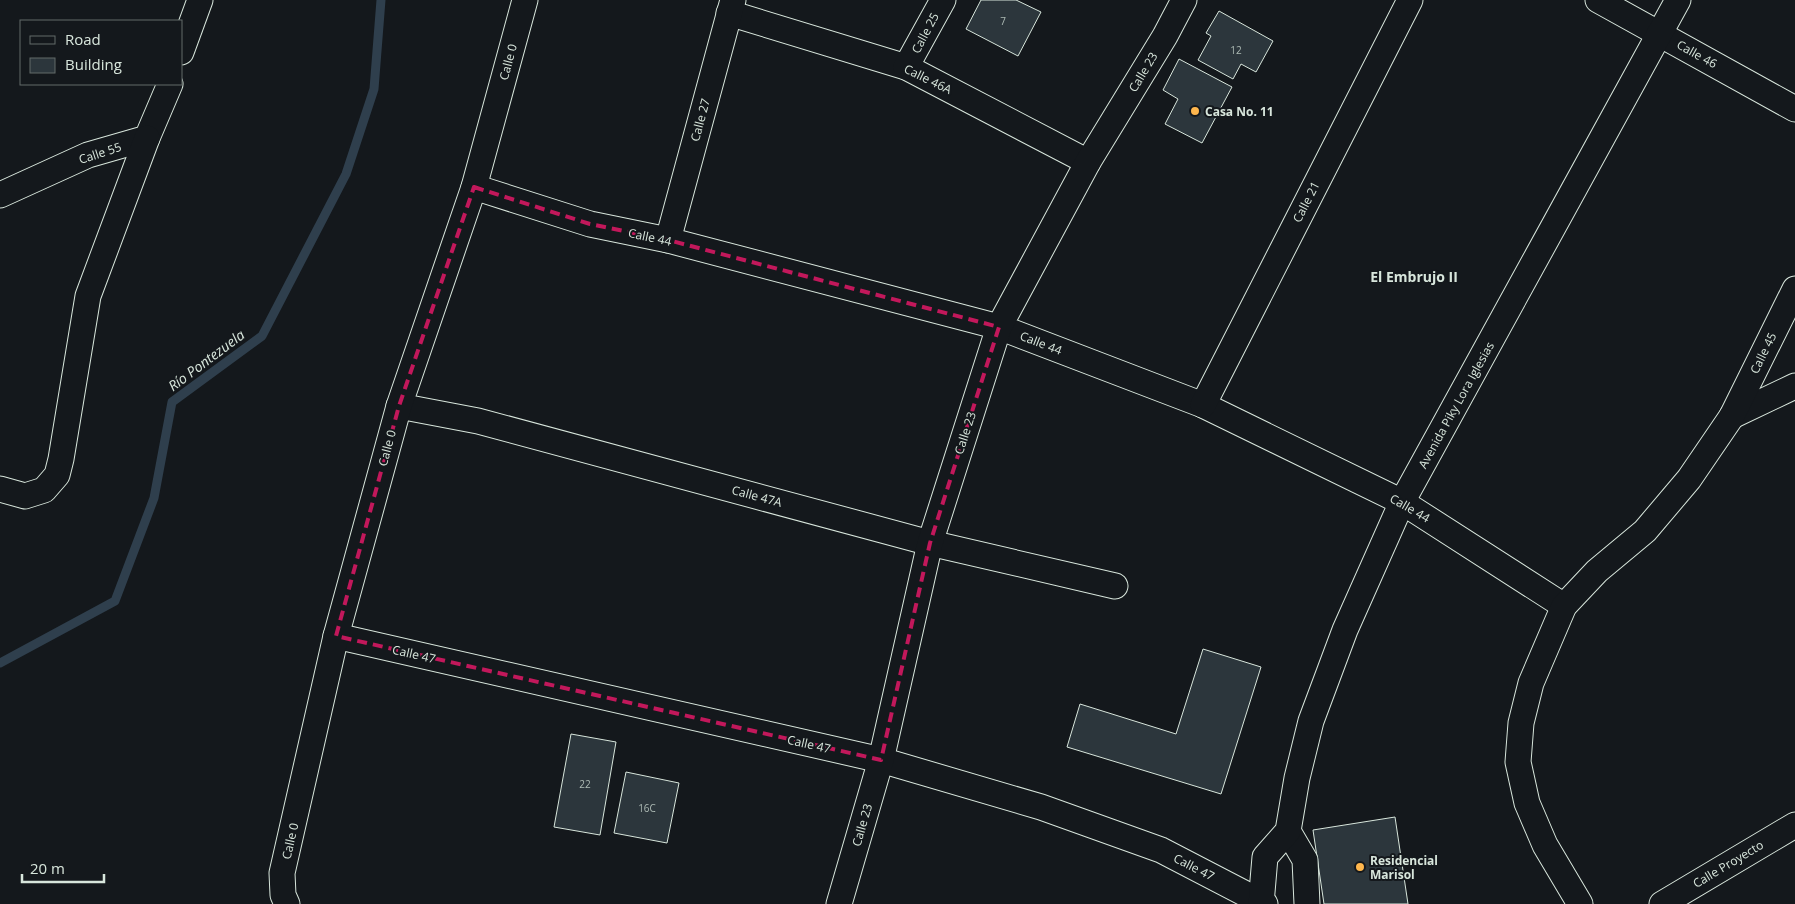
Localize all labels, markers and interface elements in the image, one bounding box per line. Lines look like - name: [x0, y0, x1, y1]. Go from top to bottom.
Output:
- street label: Calle 25: [907, 10, 943, 56]
- house number: 7: [1000, 14, 1006, 28]
- legend: [20, 20, 182, 85]
- text: Road: [65, 29, 101, 49]
- street label: Calle 46: [1674, 36, 1720, 72]
- street label: Calle 0: [495, 42, 521, 82]
- house number: 12: [1230, 43, 1242, 57]
- street label: Calle 23: [1124, 49, 1162, 95]
- text: Building: [65, 54, 122, 74]
- street label: Calle 46A: [901, 60, 955, 98]
- street label: Calle 27: [686, 96, 714, 143]
- place label: Casa No. 11: [1205, 103, 1274, 120]
- marker: Casa No. 11: [1189, 105, 1201, 117]
- street label: Calle 55: [77, 138, 124, 168]
- street label: Calle 21: [1288, 179, 1324, 225]
- street label: Calle 44: [627, 224, 673, 250]
- district label: El Embrujo II: [1370, 267, 1458, 286]
- water label: Río Pontezuela: [164, 325, 248, 395]
- street label: Calle 44: [1017, 327, 1065, 359]
- street label: Calle 45: [1746, 329, 1780, 376]
- street label: Avenida Piky Lora Iglesias: [1414, 338, 1498, 471]
- street label: Calle 23: [950, 409, 980, 456]
- street label: Calle 0: [374, 428, 400, 468]
- street label: Calle 47A: [730, 481, 784, 511]
- street label: Calle 44: [1387, 490, 1433, 526]
- street label: Calle 47: [391, 641, 437, 667]
- street label: Calle 47: [786, 731, 832, 757]
- house number: 22: [579, 777, 591, 791]
- house number: 16C: [638, 801, 656, 815]
- street label: Calle 23: [848, 801, 876, 848]
- street label: Calle 0: [278, 821, 302, 861]
- street label: Calle Proyecto: [1690, 836, 1766, 892]
- street label: Calle 47: [1171, 849, 1218, 885]
- scale bar: [22, 852, 105, 884]
- place label: Residencial Marisol: [1370, 852, 1438, 883]
- text: 20 m: [30, 858, 65, 878]
- marker: Residencial Marisol: [1354, 861, 1366, 873]

